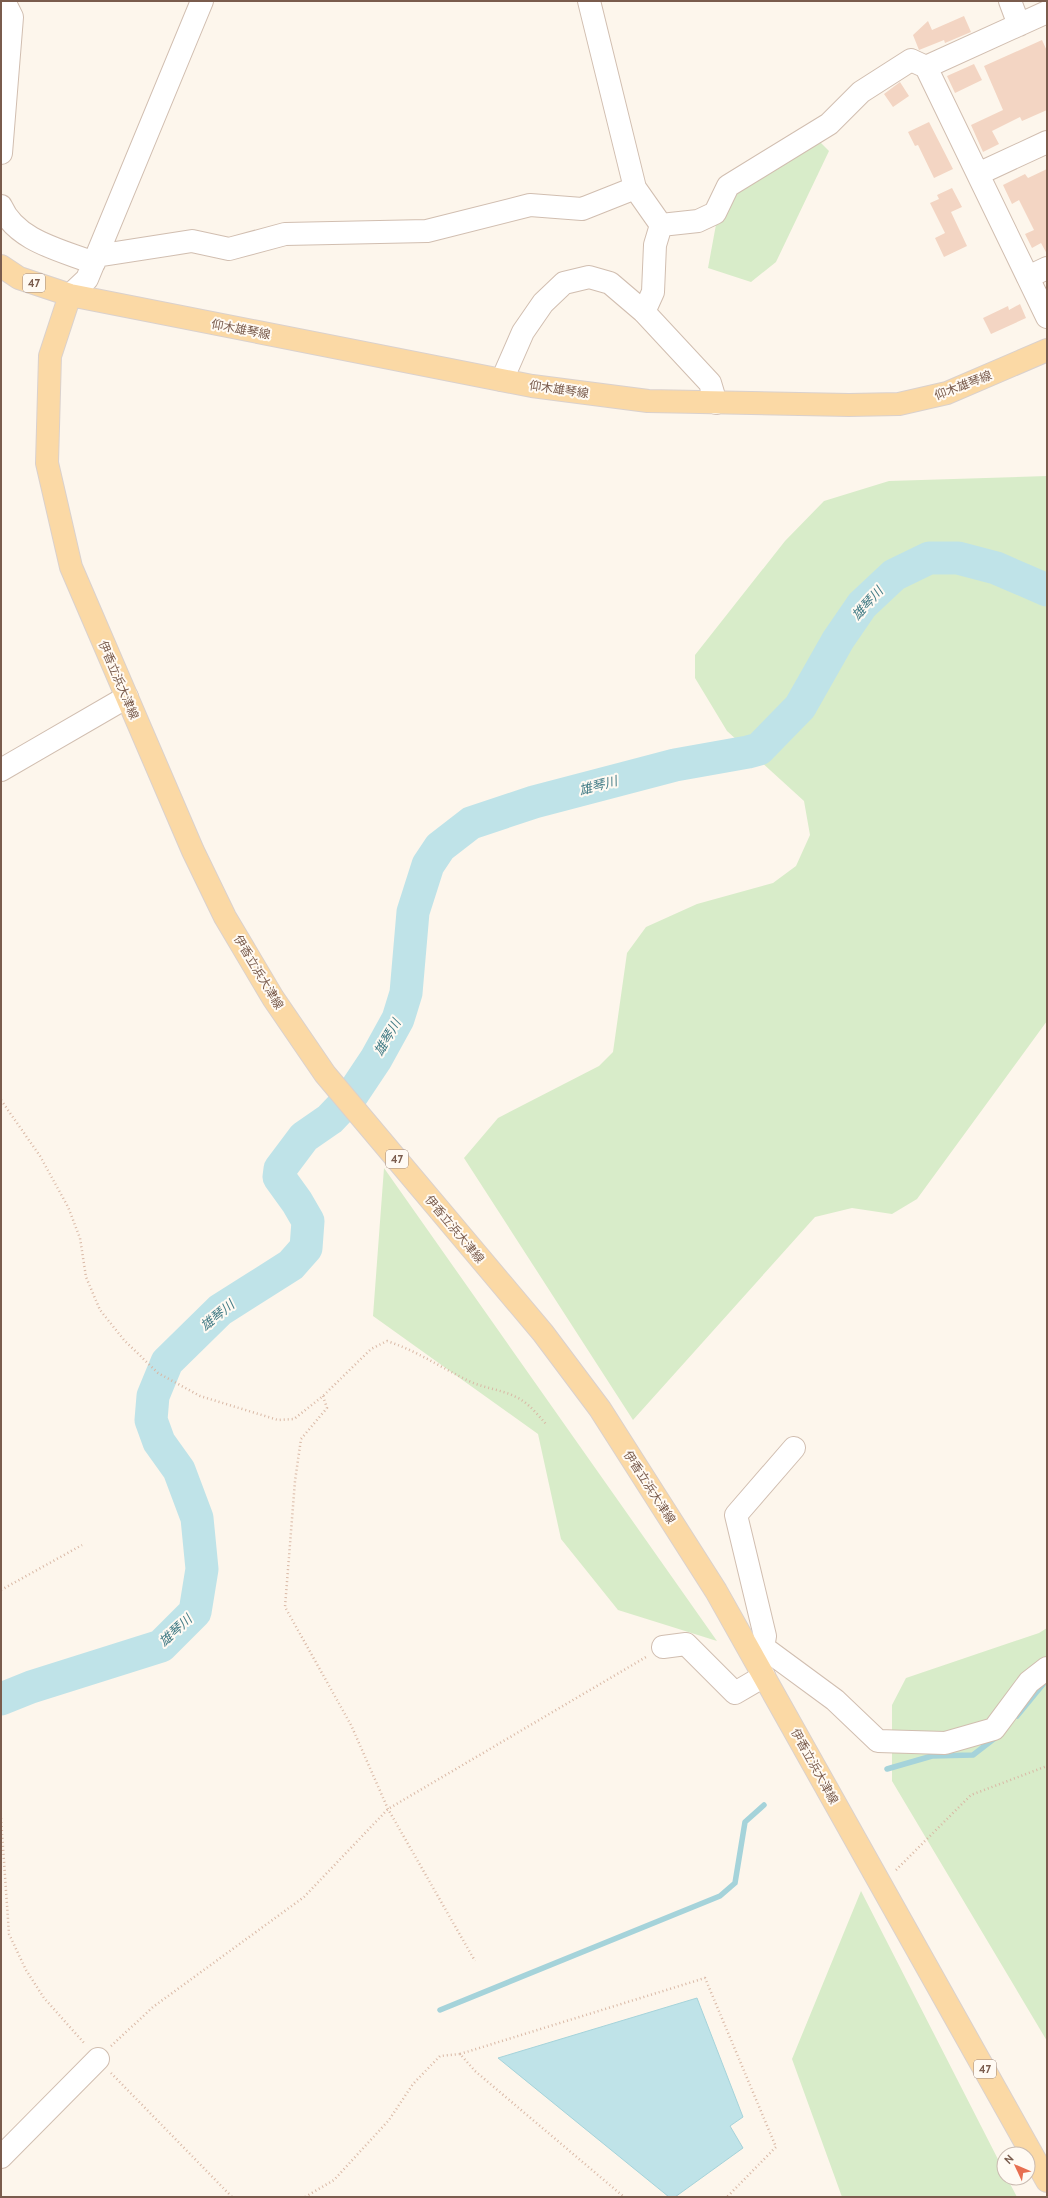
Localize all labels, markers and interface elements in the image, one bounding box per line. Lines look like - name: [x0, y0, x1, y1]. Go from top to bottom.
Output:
- road number: 47: [23, 274, 45, 292]
- street label: 仰木雄琴線: [210, 316, 272, 342]
- street label: 仰木雄琴線: [932, 367, 994, 403]
- street label: 仰木雄琴線: [528, 377, 590, 401]
- water label: 雄琴川: [848, 582, 887, 623]
- street label: 伊香立浜大津線: [96, 638, 142, 722]
- water label: 雄琴川: [577, 772, 621, 798]
- street label: 伊香立浜大津線: [231, 932, 287, 1012]
- water label: 雄琴川: [370, 1014, 405, 1058]
- road number: 47: [386, 1150, 408, 1168]
- street label: 伊香立浜大津線: [422, 1192, 488, 1266]
- water label: 雄琴川: [197, 1295, 239, 1334]
- street label: 伊香立浜大津線: [621, 1448, 679, 1526]
- water label: 雄琴川: [155, 1609, 196, 1649]
- street label: 伊香立浜大津線: [788, 1726, 842, 1806]
- road number: 47: [974, 2060, 996, 2078]
- north arrow: [996, 2146, 1036, 2186]
- text: N: [1001, 2151, 1017, 2167]

